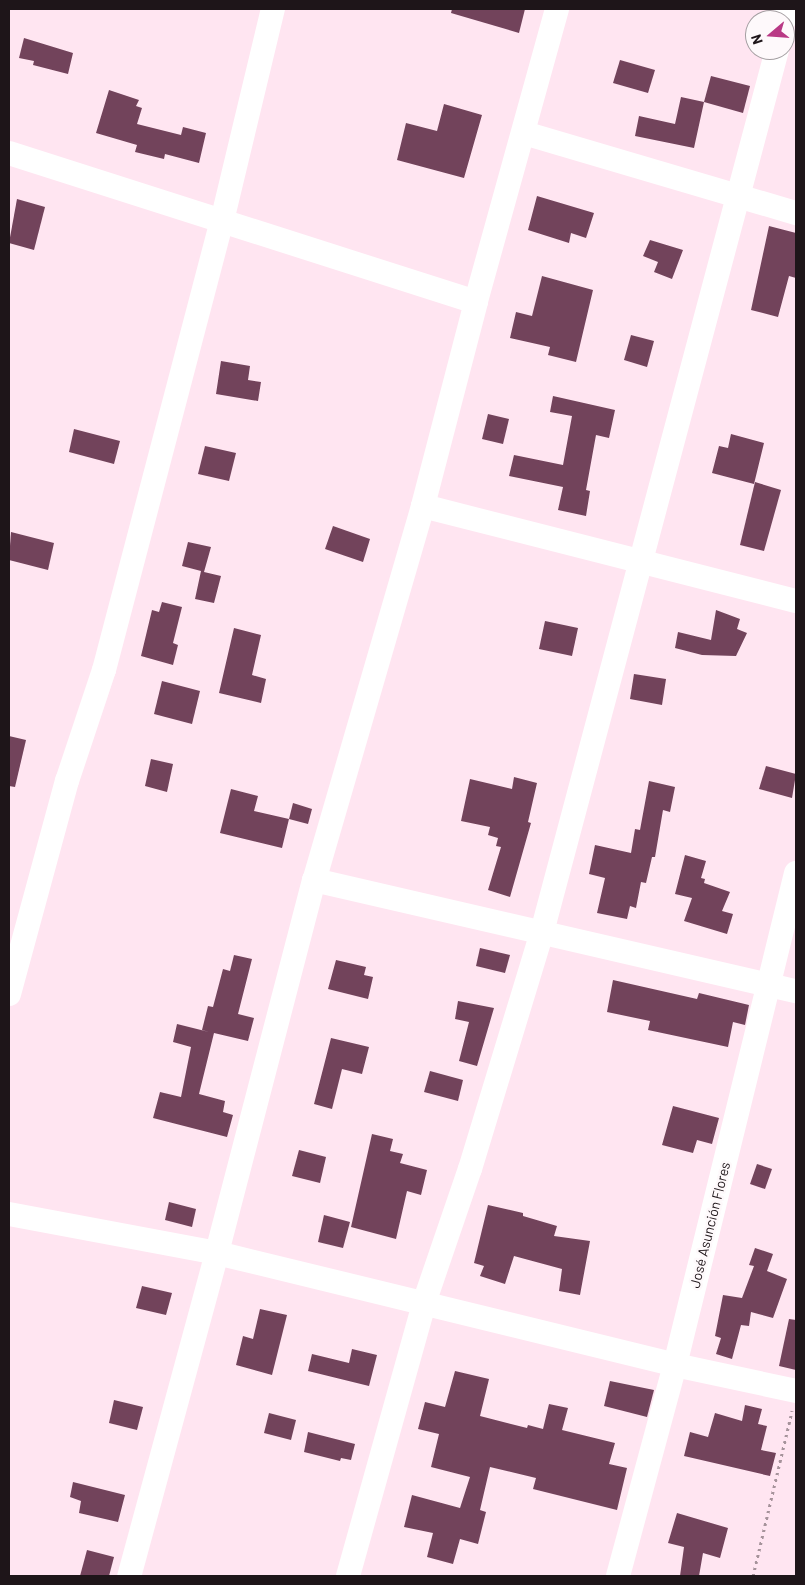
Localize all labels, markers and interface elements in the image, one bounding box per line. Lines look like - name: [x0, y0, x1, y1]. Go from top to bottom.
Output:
- north arrow: [745, 10, 795, 60]
- text: N: [747, 32, 766, 47]
- street label: José Asunción Flores: [686, 1160, 734, 1290]

